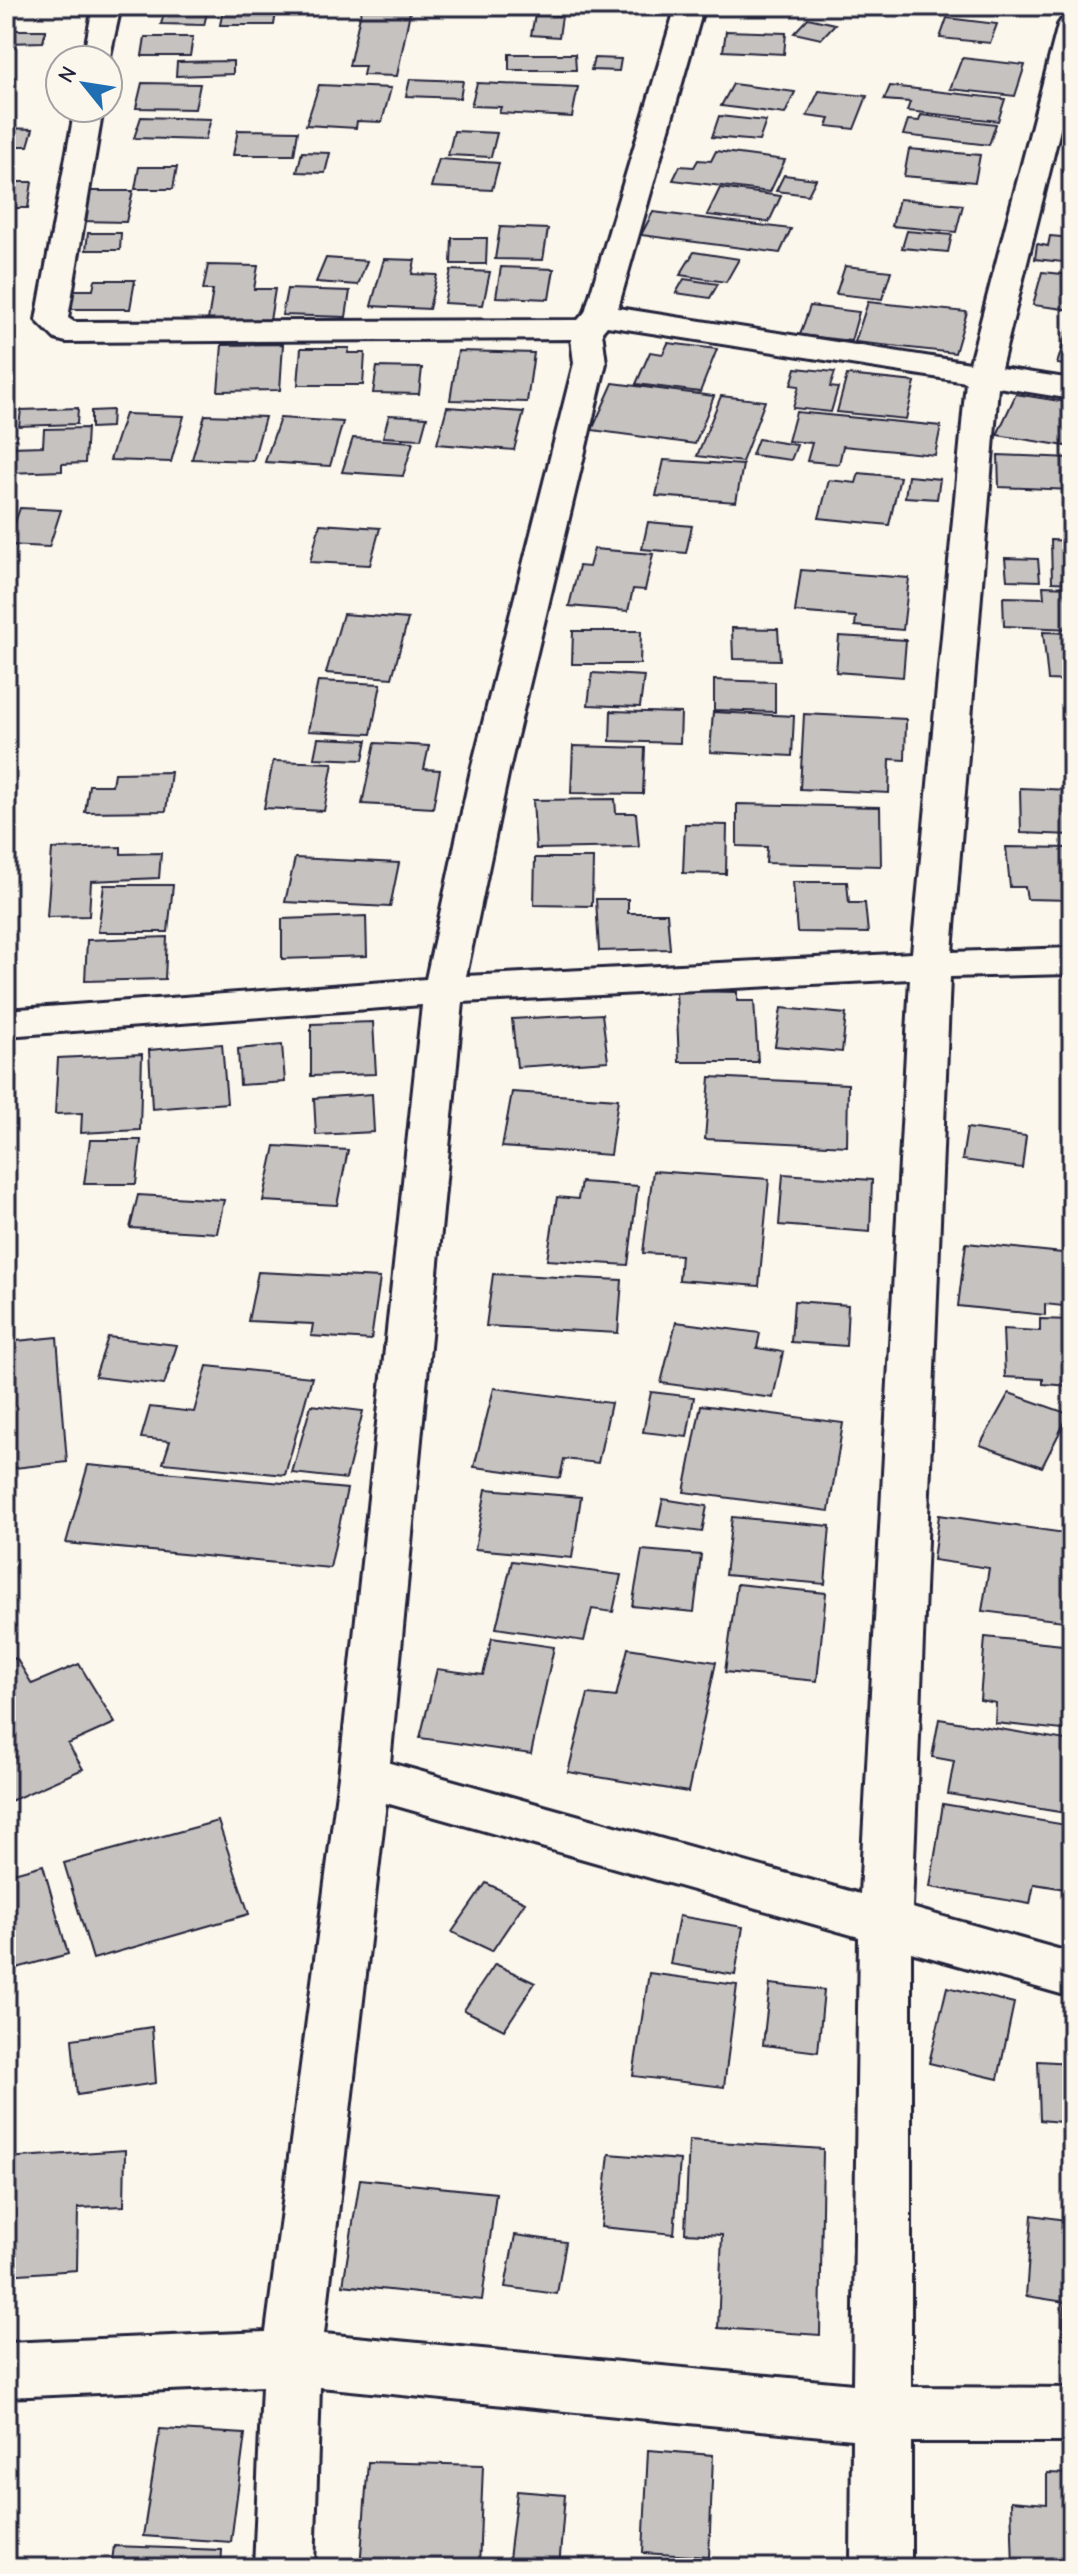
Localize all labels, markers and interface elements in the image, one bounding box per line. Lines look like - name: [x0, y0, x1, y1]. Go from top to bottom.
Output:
- north arrow: [44, 44, 124, 124]
- text: N: [53, 62, 82, 87]

